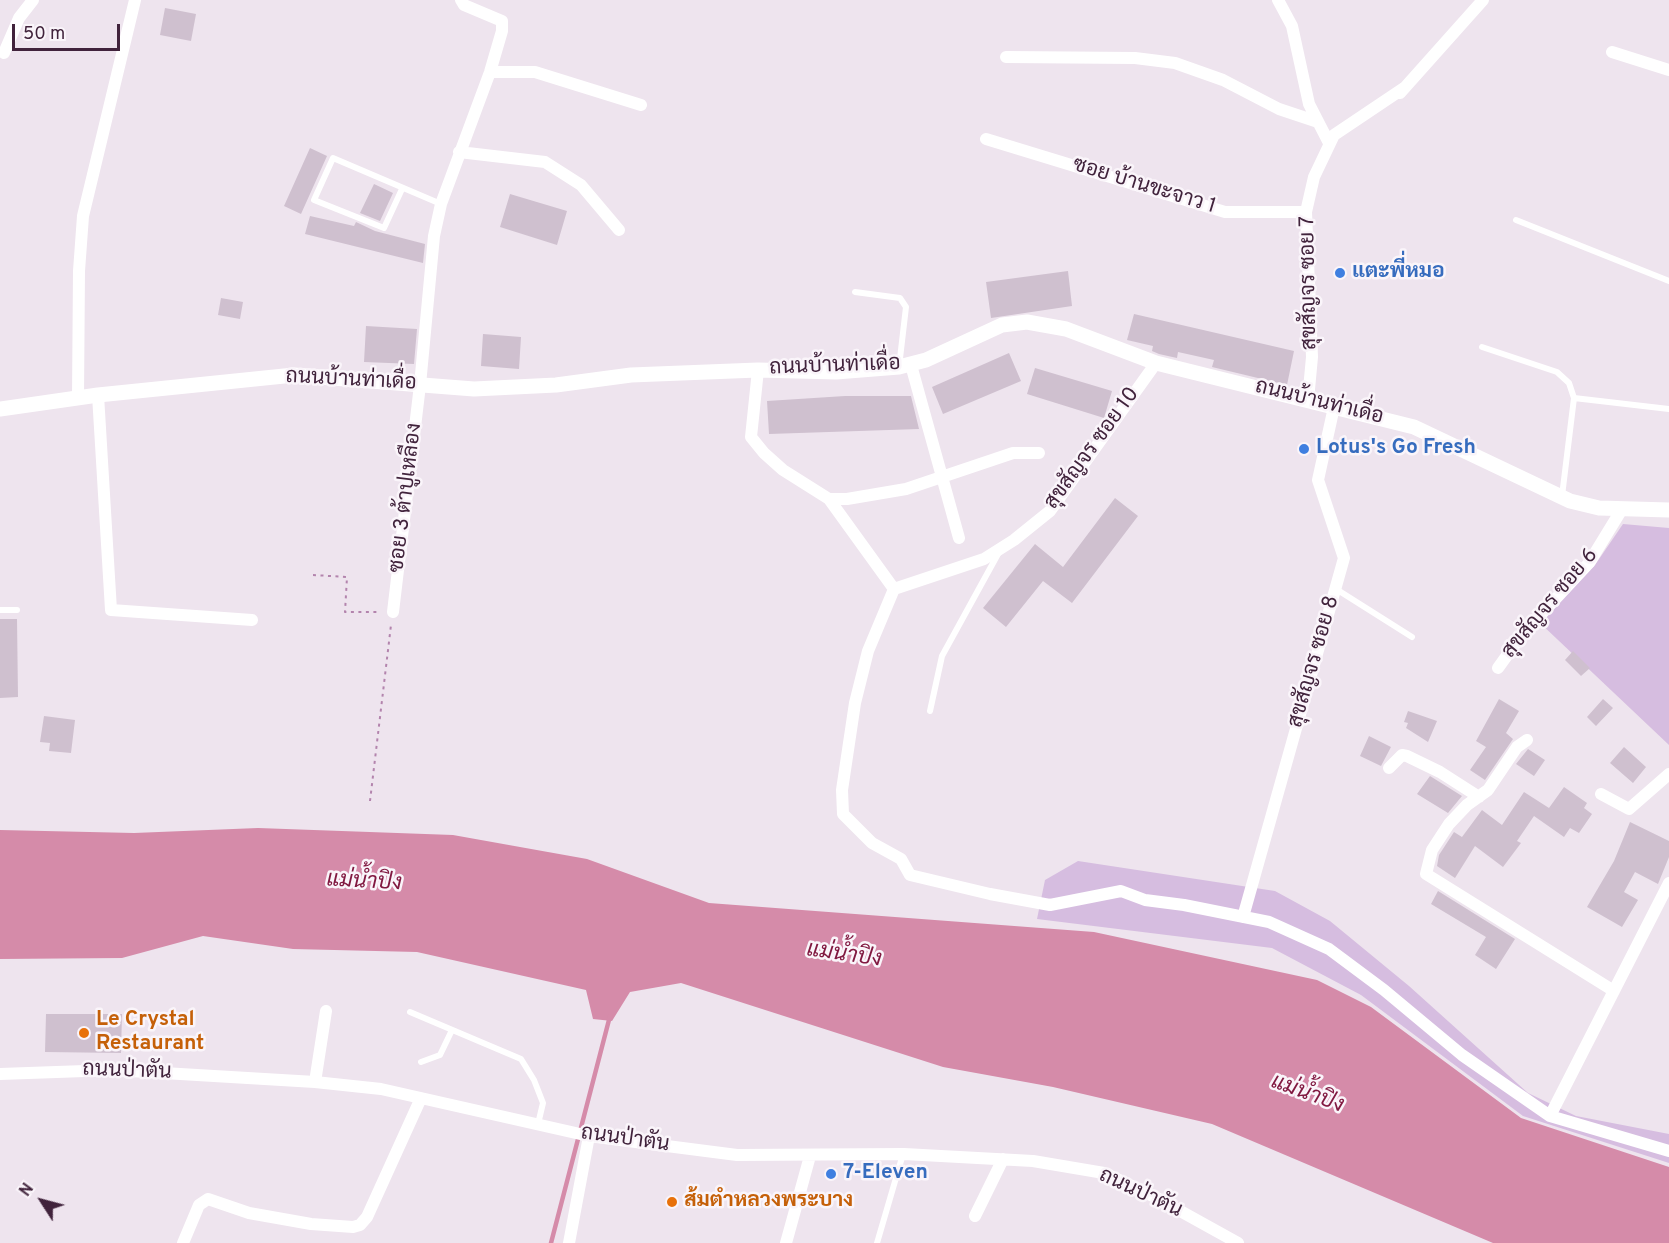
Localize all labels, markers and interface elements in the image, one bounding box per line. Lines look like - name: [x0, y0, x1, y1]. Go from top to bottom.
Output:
- scale bar: [15, 12, 123, 50]
- text: 50 m: [23, 23, 65, 46]
- street label: ซอย บ้านขะจาว 1: [1069, 153, 1219, 221]
- street label: สุขสัญจร ซอย 7: [1296, 216, 1324, 350]
- place label: แตะพี่หมอ: [1352, 260, 1445, 286]
- marker: แตะพี่หมอ: [1333, 266, 1347, 280]
- street label: ถนนบ้านท่าเดื่อ: [769, 352, 901, 382]
- street label: ถนนบ้านท่าเดื่อ: [285, 365, 417, 397]
- street label: ถนนบ้านท่าเดื่อ: [1252, 375, 1386, 431]
- street label: สุขสัญจร ซอย 10: [1040, 383, 1146, 515]
- street label: ซอย 3 ต้าปูเหลือง: [385, 422, 429, 574]
- place label: Lotus's Go Fresh: [1316, 436, 1476, 462]
- marker: Lotus's Go Fresh: [1297, 442, 1311, 456]
- street label: สุขสัญจร ซอย 6: [1498, 544, 1604, 664]
- street label: สุขสัญจร ซอย 8: [1284, 593, 1346, 731]
- water label: แม่น้ำปิง: [326, 868, 402, 898]
- water label: แม่น้ำปิง: [805, 938, 883, 974]
- place label: Le Crystal Restaurant: [96, 1008, 204, 1058]
- marker: Le Crystal Restaurant: [77, 1026, 91, 1040]
- street label: ถนนป่าตัน: [82, 1058, 172, 1086]
- water label: แม่น้ำปิง: [1267, 1070, 1347, 1120]
- street label: ถนนป่าตัน: [579, 1121, 671, 1159]
- place label: 7-Eleven: [843, 1161, 928, 1187]
- street label: ถนนป่าตัน: [1094, 1164, 1186, 1224]
- marker: 7-Eleven: [824, 1167, 838, 1181]
- north arrow: [12, 1171, 72, 1231]
- text: N: [16, 1180, 39, 1201]
- place label: ส้มตำหลวงพระบาง: [684, 1189, 853, 1215]
- marker: ส้มตำหลวงพระบาง: [665, 1195, 679, 1209]

